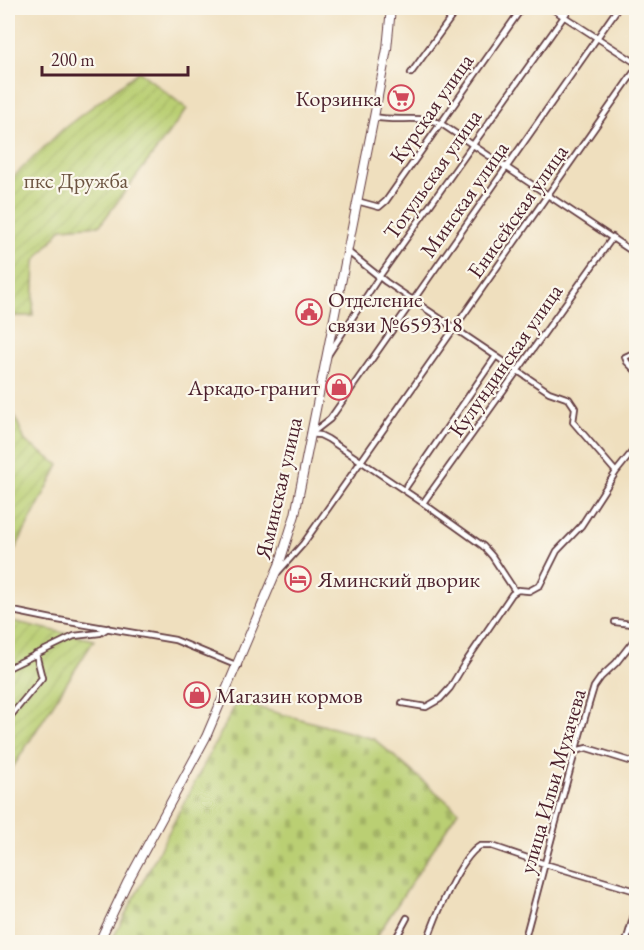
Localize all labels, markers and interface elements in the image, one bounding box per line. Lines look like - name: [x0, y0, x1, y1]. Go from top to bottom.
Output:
- scale bar: [42, 39, 188, 77]
- street label: Курская улица: [383, 47, 480, 169]
- text: 200 m: [51, 48, 95, 71]
- supermarket icon: Корзинка: [386, 83, 416, 113]
- place label: Корзинка: [295, 84, 382, 113]
- street label: Тогульская улица: [377, 103, 488, 245]
- street label: Минская улица: [414, 135, 515, 263]
- street label: Енисейская улица: [460, 138, 575, 284]
- park label: пкс Дружба: [24, 166, 129, 195]
- street label: Кулундинская улица: [442, 278, 569, 443]
- place label: Отделение связи №659318: [328, 285, 463, 339]
- public building icon: Отделение связи №659318: [294, 297, 324, 327]
- shop icon: Аркадо-гранит: [324, 372, 354, 402]
- place label: Аркадо-гранит: [187, 373, 320, 402]
- street label: Яминская улица: [248, 414, 309, 563]
- hotel icon: Яминский дворик: [283, 564, 313, 594]
- place label: Яминский дворик: [317, 565, 481, 594]
- shop icon: Магазин кормов: [182, 680, 212, 710]
- place label: Магазин кормов: [216, 681, 363, 710]
- street label: улица Ильи Мухачева: [512, 685, 593, 877]

